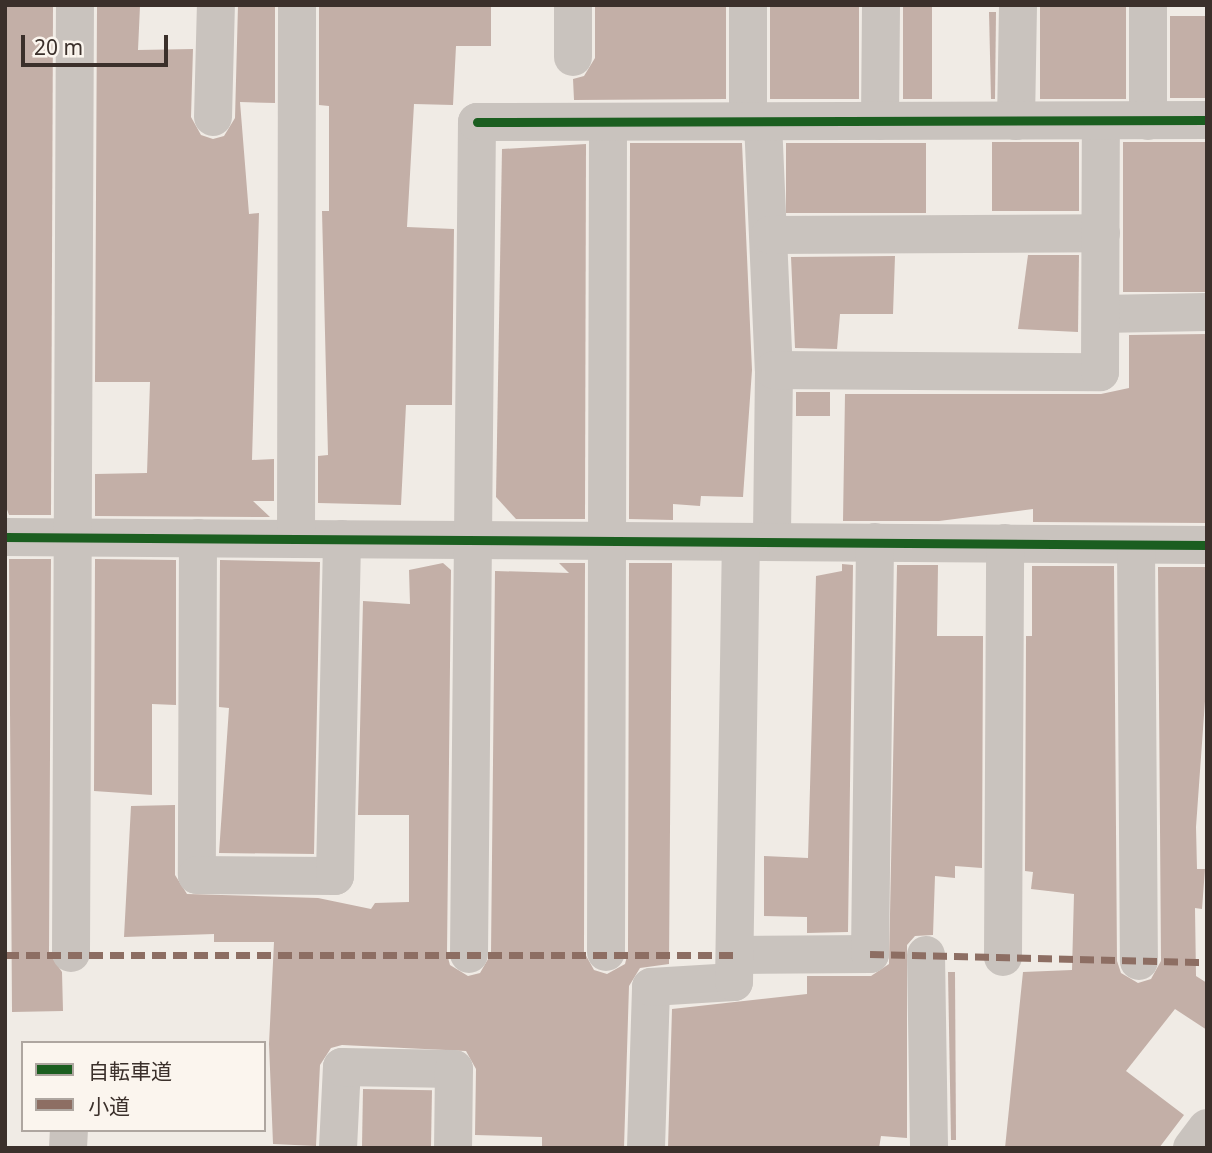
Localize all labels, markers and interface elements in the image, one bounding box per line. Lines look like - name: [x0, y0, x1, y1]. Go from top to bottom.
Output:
- scale bar: [24, 21, 172, 65]
- text: 20 m: [34, 33, 83, 61]
- legend: [21, 1041, 266, 1132]
- text: 自転車道: [88, 1057, 172, 1085]
- text: 小道: [88, 1092, 130, 1120]

